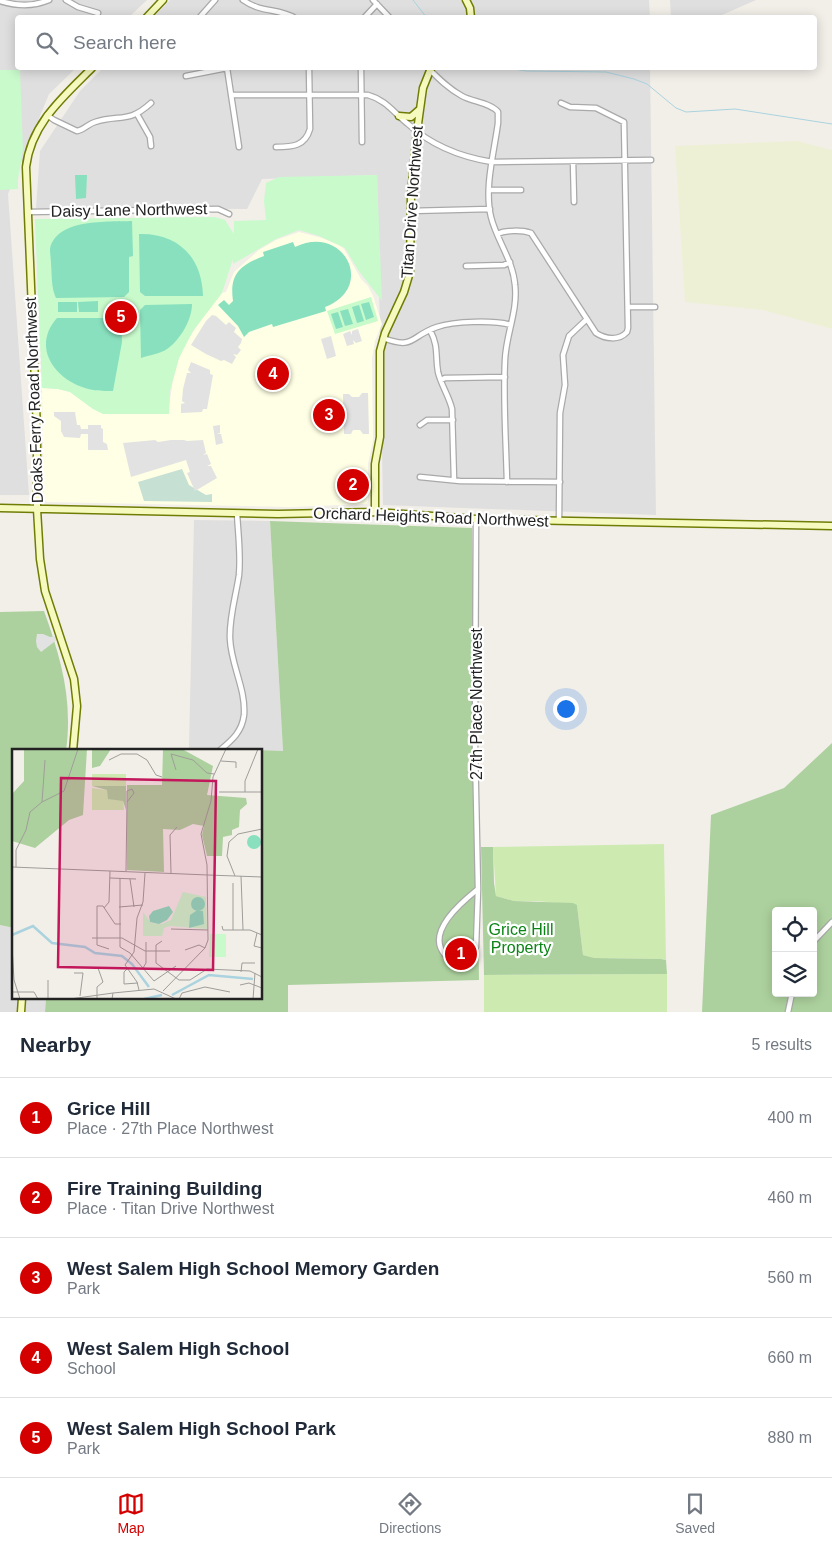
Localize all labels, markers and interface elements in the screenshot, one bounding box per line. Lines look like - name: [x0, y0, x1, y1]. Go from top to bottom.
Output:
- search box: [15, 15, 817, 70]
- icon: search: [33, 29, 61, 57]
- text: Search here: [73, 32, 177, 53]
- street label: Titan Drive Northwest: [398, 124, 426, 279]
- street label: Daisy Lane Northwest: [51, 200, 208, 220]
- street label: Doaks Ferry Road Northwest: [22, 296, 46, 503]
- pin: 5: [105, 298, 137, 336]
- pin: 4: [257, 355, 289, 393]
- pin: 3: [313, 396, 345, 434]
- pin: 2: [337, 466, 369, 504]
- street label: Orchard Heights Road Northwest: [313, 504, 550, 530]
- street label: 27th Place Northwest: [468, 627, 485, 780]
- your location: [553, 696, 579, 722]
- inset map: [12, 749, 262, 999]
- map controls: [772, 907, 817, 997]
- button: locate: [772, 907, 817, 952]
- park label: Grice Hill Property: [489, 921, 553, 956]
- pin: 1: [445, 935, 477, 973]
- button: layers: [772, 952, 817, 997]
- text: Nearby: [20, 1033, 91, 1056]
- text: 5 results: [752, 1036, 812, 1053]
- text: Grice Hill: [67, 1098, 150, 1119]
- text: 1: [32, 1109, 40, 1126]
- text: 400 m: [768, 1109, 812, 1126]
- text: Place · 27th Place Northwest: [67, 1120, 273, 1137]
- text: Fire Training Building: [67, 1178, 262, 1199]
- text: 2: [32, 1189, 40, 1206]
- text: 460 m: [768, 1189, 812, 1206]
- text: Place · Titan Drive Northwest: [67, 1200, 274, 1217]
- text: West Salem High School Memory Garden: [67, 1258, 439, 1279]
- text: 3: [32, 1269, 40, 1286]
- text: 560 m: [768, 1269, 812, 1286]
- text: Park: [67, 1280, 100, 1297]
- text: West Salem High School: [67, 1338, 289, 1359]
- text: 4: [32, 1349, 40, 1366]
- text: 660 m: [768, 1349, 812, 1366]
- text: School: [67, 1360, 116, 1377]
- text: West Salem High School Park: [67, 1418, 336, 1439]
- text: 5: [32, 1429, 40, 1446]
- text: 880 m: [768, 1429, 812, 1446]
- text: Park: [67, 1440, 100, 1457]
- tab: Map: [117, 1490, 145, 1536]
- tab: Directions: [379, 1490, 441, 1536]
- tab: Saved: [675, 1490, 715, 1536]

